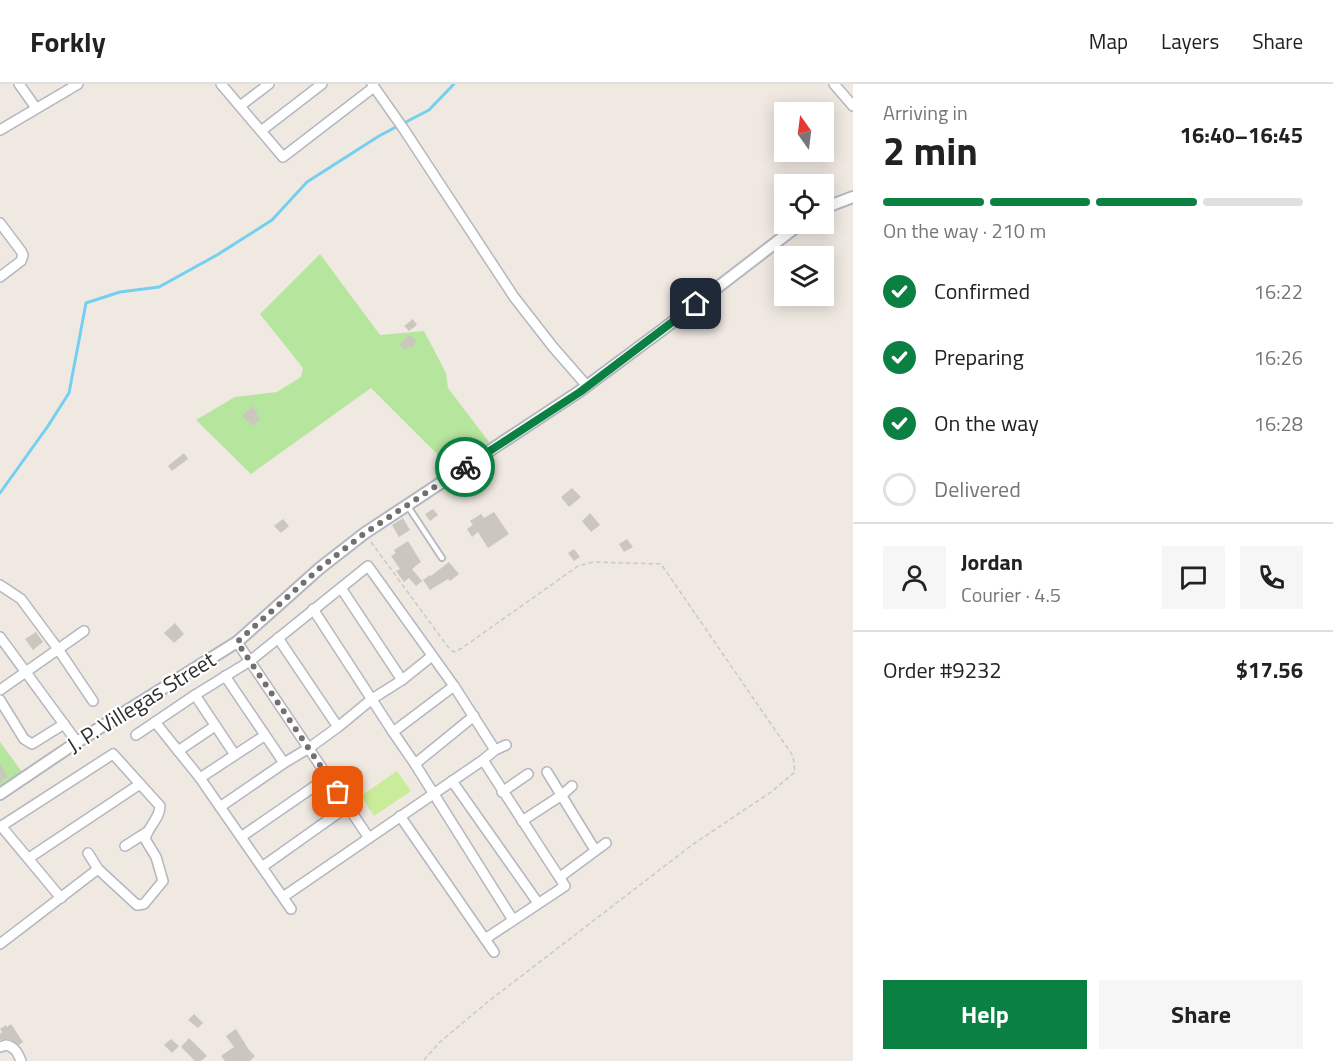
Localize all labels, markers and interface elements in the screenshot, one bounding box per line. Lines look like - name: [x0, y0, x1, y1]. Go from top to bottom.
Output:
- text: Forkly: [30, 20, 106, 63]
- text: Map: [1089, 25, 1128, 57]
- text: Layers: [1161, 25, 1219, 57]
- text: Share: [1252, 25, 1303, 57]
- text: Arriving in: [883, 97, 968, 128]
- north arrow: [774, 102, 834, 162]
- map controls: [774, 102, 834, 306]
- text: 16:40–16:45: [1180, 118, 1303, 152]
- text: 2 min: [883, 121, 978, 180]
- button: locate: [774, 174, 834, 234]
- text: On the way · 210 m: [883, 215, 1046, 246]
- button: layers: [774, 246, 834, 306]
- text: Confirmed: [934, 274, 1030, 308]
- icon: check: [883, 275, 916, 308]
- text: 16:22: [1254, 276, 1303, 307]
- pin: [670, 278, 721, 329]
- icon: home: [679, 287, 712, 320]
- text: Preparing: [934, 340, 1024, 374]
- icon: check: [883, 341, 916, 374]
- text: 16:26: [1254, 342, 1303, 373]
- text: On the way: [934, 406, 1039, 440]
- icon: check: [883, 407, 916, 440]
- text: 16:28: [1254, 408, 1303, 439]
- courier: [435, 437, 495, 497]
- icon: bike: [449, 451, 482, 484]
- text: Delivered: [934, 472, 1021, 506]
- text: Jordan: [961, 545, 1023, 579]
- button: person: [883, 546, 946, 609]
- button: chat: [1162, 546, 1225, 609]
- button: phone: [1240, 546, 1303, 609]
- text: Courier · 4.5: [961, 579, 1061, 610]
- street label: J. P. Villegas Street: [60, 642, 222, 761]
- text: Order #9232: [883, 653, 1002, 687]
- text: $17.56: [1236, 653, 1303, 687]
- pin: [312, 766, 363, 817]
- icon: bag: [321, 775, 354, 808]
- button: Help: [883, 980, 1087, 1049]
- button: Share: [1099, 980, 1303, 1049]

